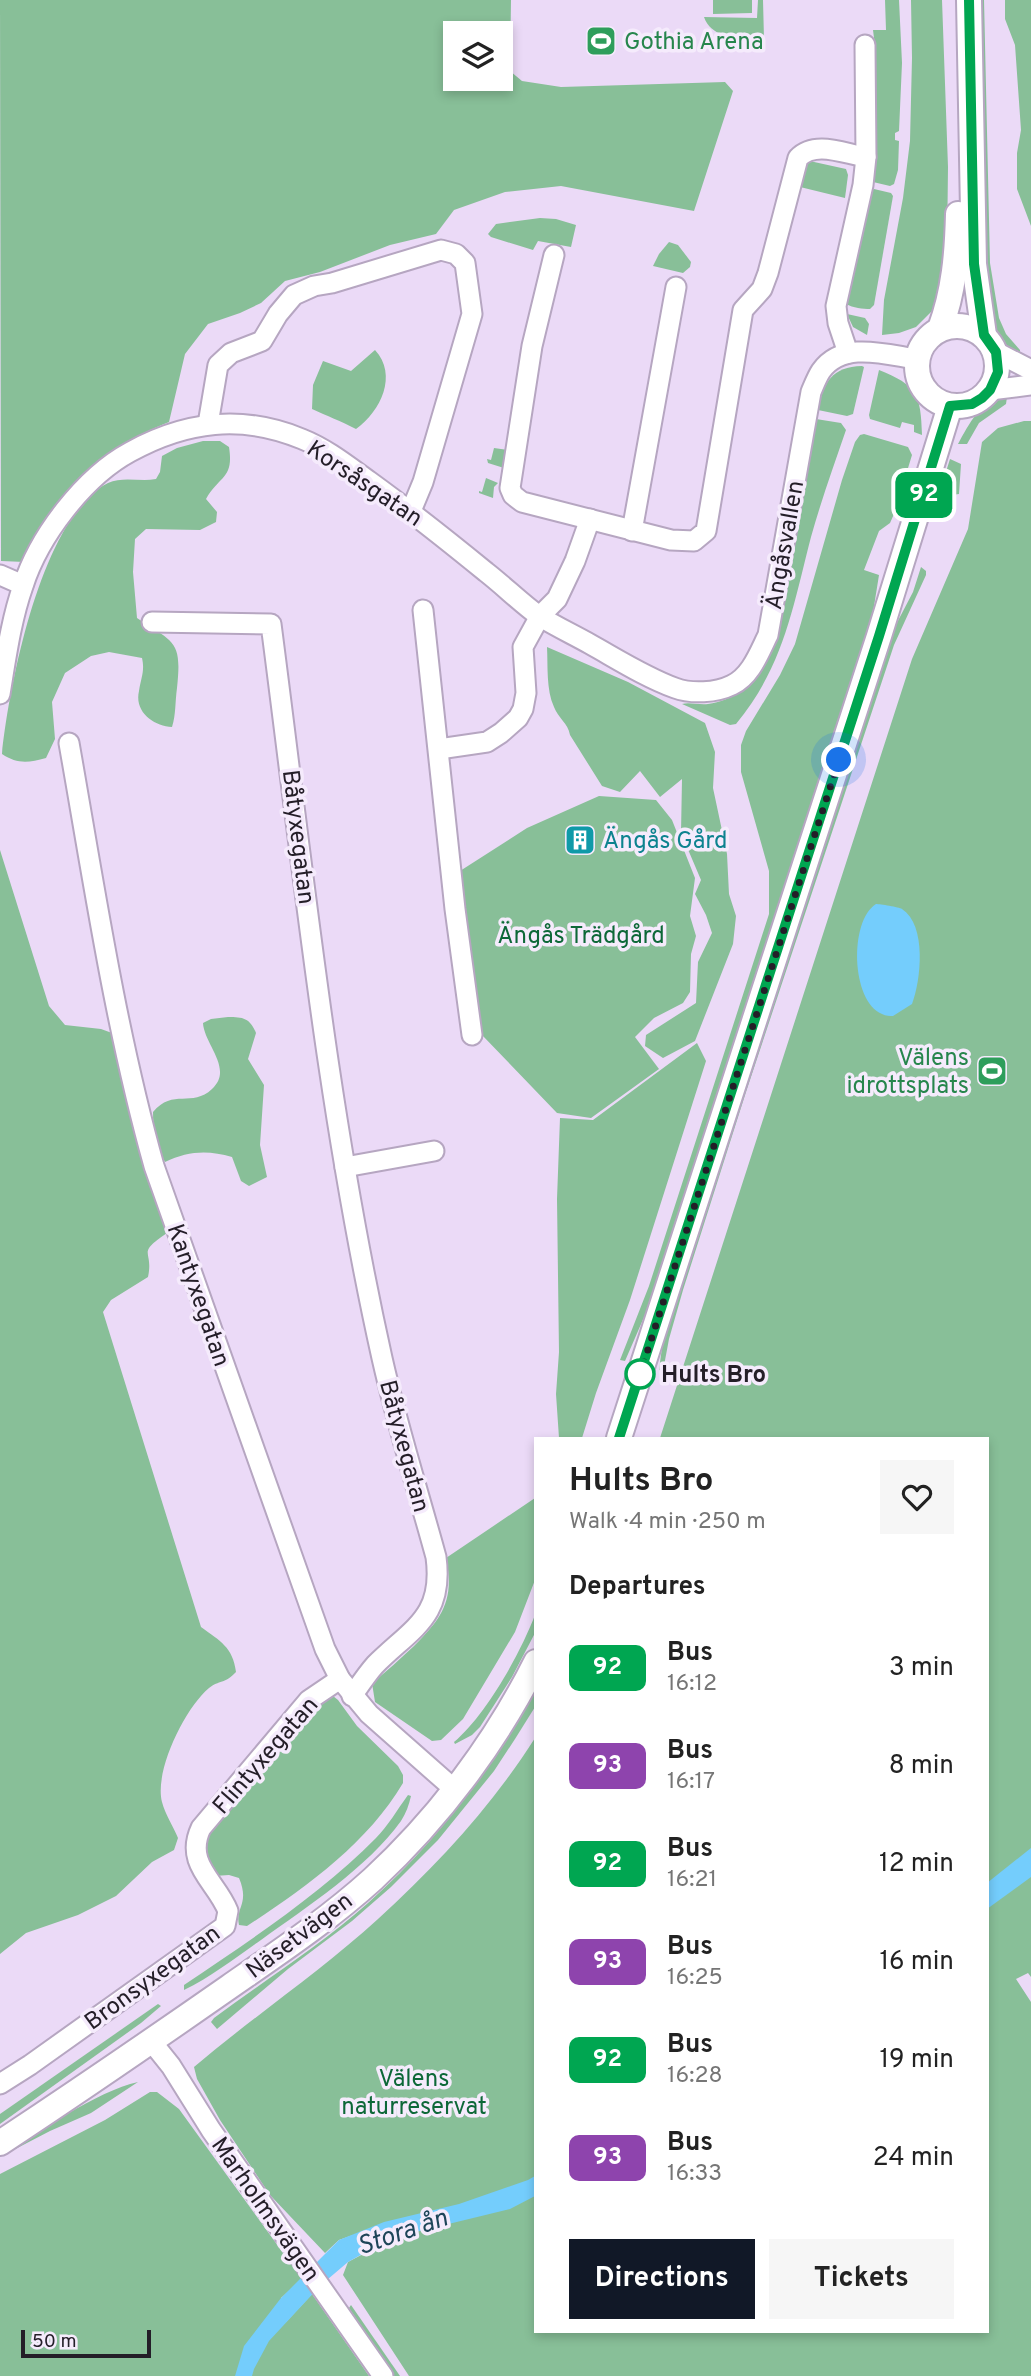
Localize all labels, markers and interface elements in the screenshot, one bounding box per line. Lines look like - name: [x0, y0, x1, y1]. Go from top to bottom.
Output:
- map controls: [443, 21, 513, 91]
- button: layers: [443, 21, 513, 91]
- sports icon: Gothia Arena: [584, 24, 618, 58]
- place label: Gothia Arena: [624, 28, 764, 58]
- street label: Korsåsgatan: [300, 435, 428, 534]
- line badge: 92: [892, 472, 956, 518]
- street label: Ängåsvallen: [759, 478, 812, 612]
- text: 92: [909, 480, 939, 510]
- your location: [821, 742, 856, 777]
- street label: Båtyxegatan: [274, 768, 320, 906]
- building icon: Ängås Gård: [563, 823, 597, 857]
- place label: Ängås Gård: [603, 826, 728, 857]
- park label: Ängås Trädgård: [497, 921, 665, 952]
- place label: Välens idrottsplats: [846, 1044, 969, 1102]
- sports icon: Välens idrottsplats: [975, 1054, 1009, 1088]
- street label: Kantyxegatan: [159, 1220, 236, 1371]
- marker: Hults Bro: [625, 1359, 655, 1389]
- place label: Hults Bro: [661, 1361, 766, 1391]
- street label: Båtyxegatan: [371, 1377, 435, 1516]
- button: heart: [880, 1460, 954, 1534]
- text: Hults Bro: [569, 1461, 713, 1503]
- text: Walk · 4 min · 250 m: [569, 1508, 766, 1537]
- text: Departures: [569, 1571, 706, 1604]
- text: Bus: [667, 1637, 713, 1670]
- text: 3 min: [889, 1652, 954, 1685]
- text: 92: [593, 1653, 622, 1683]
- text: 16:12: [667, 1670, 717, 1699]
- street label: Flintyxegatan: [207, 1691, 326, 1821]
- text: Bus: [667, 1735, 713, 1768]
- text: 8 min: [889, 1750, 954, 1783]
- text: 93: [593, 1751, 622, 1781]
- text: 16:17: [667, 1768, 715, 1797]
- text: Bus: [667, 1833, 713, 1866]
- text: 12 min: [879, 1848, 954, 1881]
- text: 92: [593, 1849, 622, 1879]
- text: 16:21: [667, 1866, 717, 1895]
- street label: Näsetvägen: [241, 1887, 359, 1986]
- street label: Bronsyxegatan: [79, 1919, 227, 2038]
- text: Bus: [667, 1931, 713, 1964]
- text: 16 min: [879, 1946, 954, 1979]
- text: 93: [593, 1947, 622, 1977]
- text: 16:25: [667, 1964, 723, 1993]
- text: Bus: [667, 2029, 713, 2062]
- text: 19 min: [879, 2044, 954, 2077]
- text: 92: [593, 2045, 622, 2075]
- text: 16:28: [667, 2062, 723, 2091]
- park label: Välens naturreservat: [341, 2065, 487, 2123]
- text: Bus: [667, 2127, 713, 2160]
- street label: Marholmsvägen: [203, 2132, 325, 2288]
- text: 24 min: [873, 2142, 954, 2175]
- text: 93: [593, 2143, 622, 2173]
- text: 16:33: [667, 2160, 722, 2189]
- water label: Stora ån: [353, 2203, 452, 2264]
- button: Directions: [569, 2239, 755, 2319]
- button: Tickets: [769, 2239, 954, 2319]
- scale bar: [21, 2327, 150, 2359]
- text: 50 m: [32, 2330, 77, 2354]

